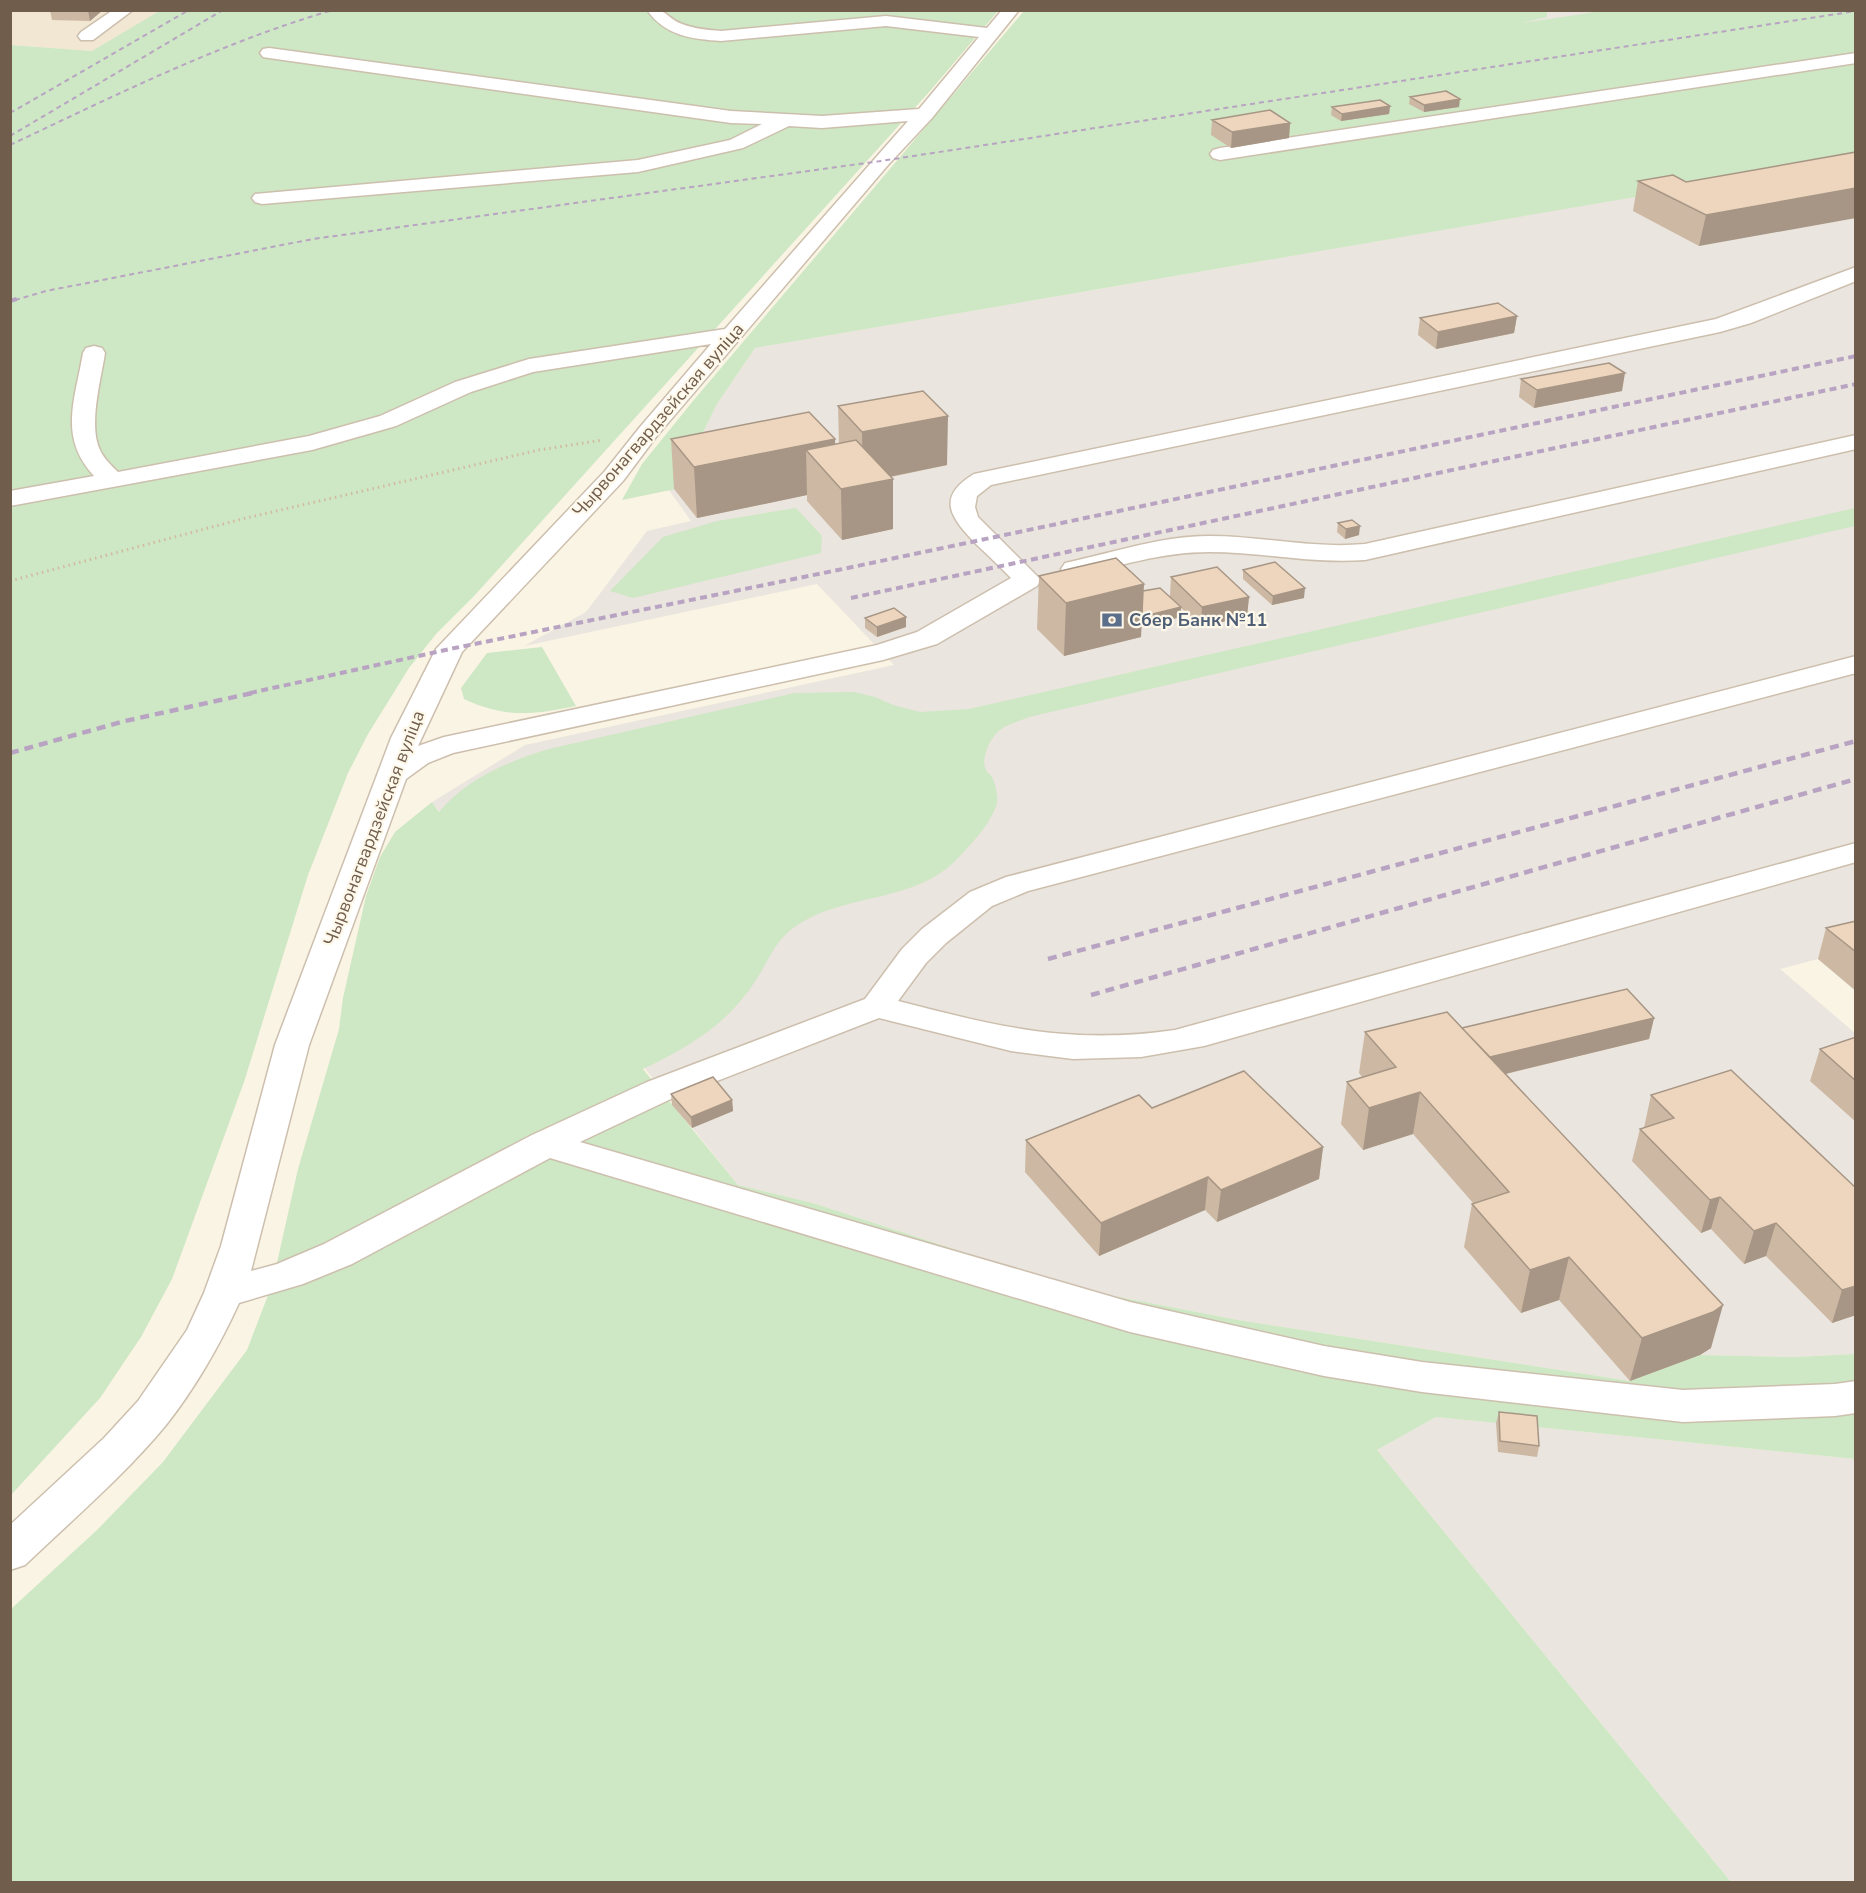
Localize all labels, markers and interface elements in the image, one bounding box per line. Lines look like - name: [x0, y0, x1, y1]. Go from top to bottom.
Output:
- street label: Чырвонагвардзейская вуліца: [567, 318, 749, 522]
- bank icon: Сбер Банк №11: [1100, 608, 1124, 632]
- place label: Сбер Банк №11: [1129, 608, 1267, 632]
- street label: Чырвонагвардзейская вуліца: [318, 707, 430, 949]

